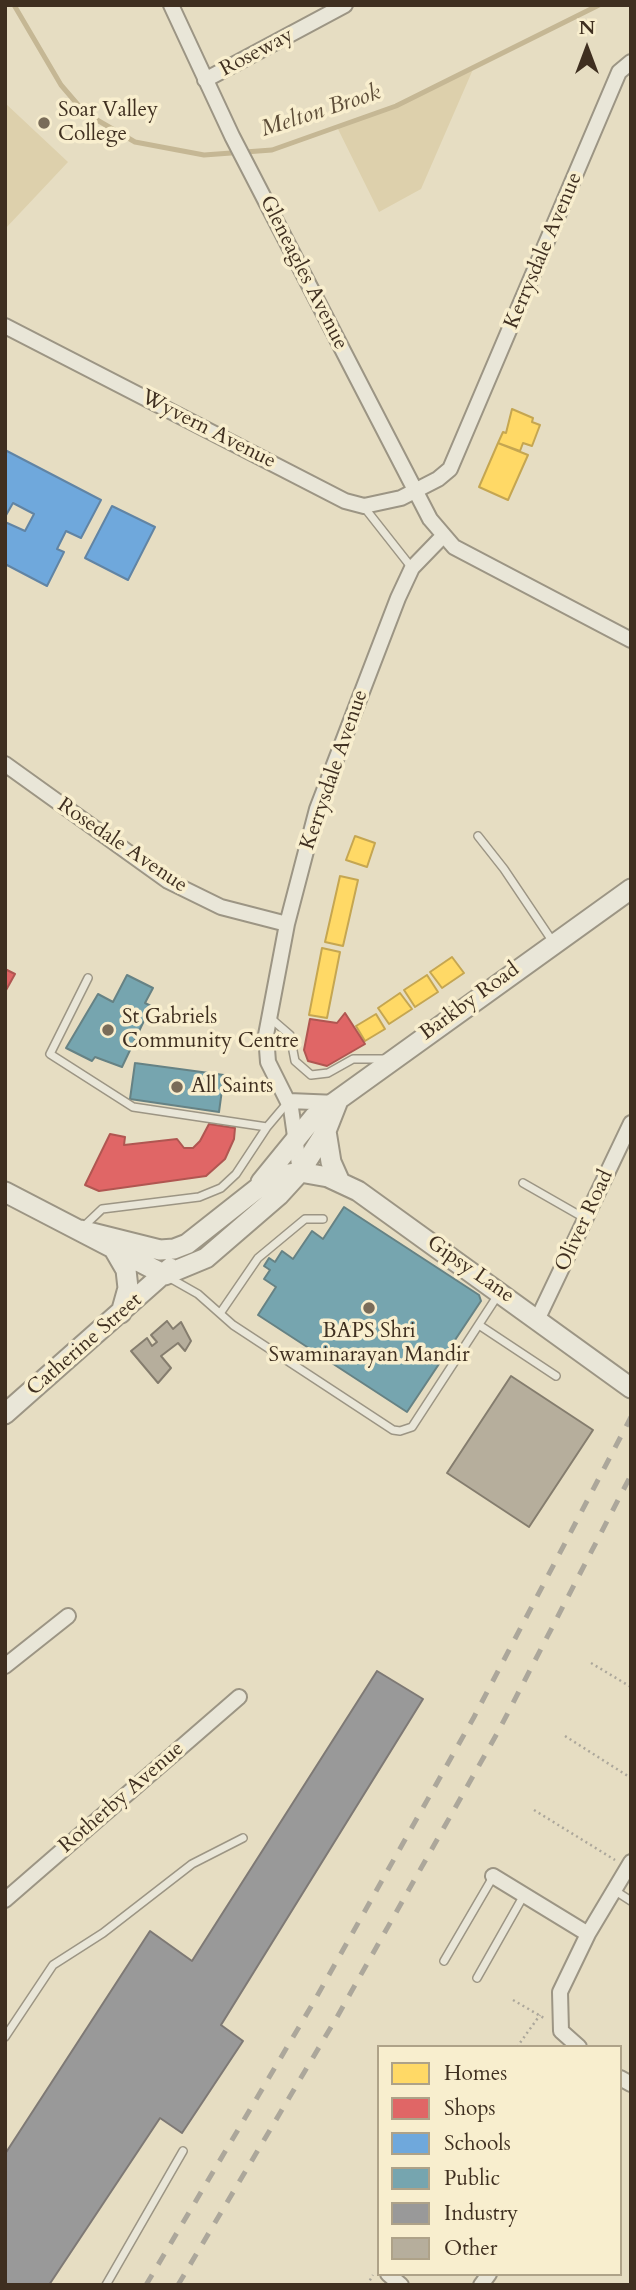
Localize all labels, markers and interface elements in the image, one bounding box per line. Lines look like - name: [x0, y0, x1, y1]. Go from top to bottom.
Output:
- north arrow: [552, 14, 622, 84]
- text: N: [579, 15, 595, 41]
- street label: Roseway: [216, 23, 298, 83]
- water label: Melton Brook: [258, 80, 384, 144]
- place label: Soar Valley College: [58, 98, 158, 148]
- marker: Soar Valley College: [36, 115, 52, 131]
- street label: Kerrysdale Avenue: [500, 169, 588, 333]
- street label: Gleneagles Avenue: [253, 192, 353, 354]
- street label: Wyvern Avenue: [136, 385, 280, 475]
- street label: Kerrysdale Avenue: [296, 687, 374, 853]
- street label: Rosedale Avenue: [52, 793, 192, 899]
- street label: Barkby Road: [416, 958, 524, 1046]
- place label: St Gabriels Community Centre: [122, 1005, 299, 1055]
- marker: St Gabriels Community Centre: [100, 1022, 116, 1038]
- place label: All Saints: [191, 1074, 273, 1100]
- marker: All Saints: [169, 1079, 185, 1095]
- street label: Oliver Road: [551, 1166, 619, 1276]
- street label: Gipsy Lane: [422, 1231, 518, 1309]
- street label: Catherine Street: [22, 1288, 148, 1402]
- marker: BAPS Shri Swaminarayan Mandir: [361, 1300, 377, 1316]
- place label: BAPS Shri Swaminarayan Mandir: [268, 1319, 470, 1369]
- street label: Rotherby Avenue: [54, 1737, 190, 1859]
- legend: [377, 2045, 622, 2276]
- text: Homes: [444, 2059, 507, 2088]
- text: Shops: [444, 2094, 496, 2123]
- text: Schools: [444, 2129, 511, 2158]
- text: Public: [444, 2164, 500, 2193]
- text: Industry: [444, 2199, 518, 2228]
- text: Other: [444, 2234, 498, 2263]

